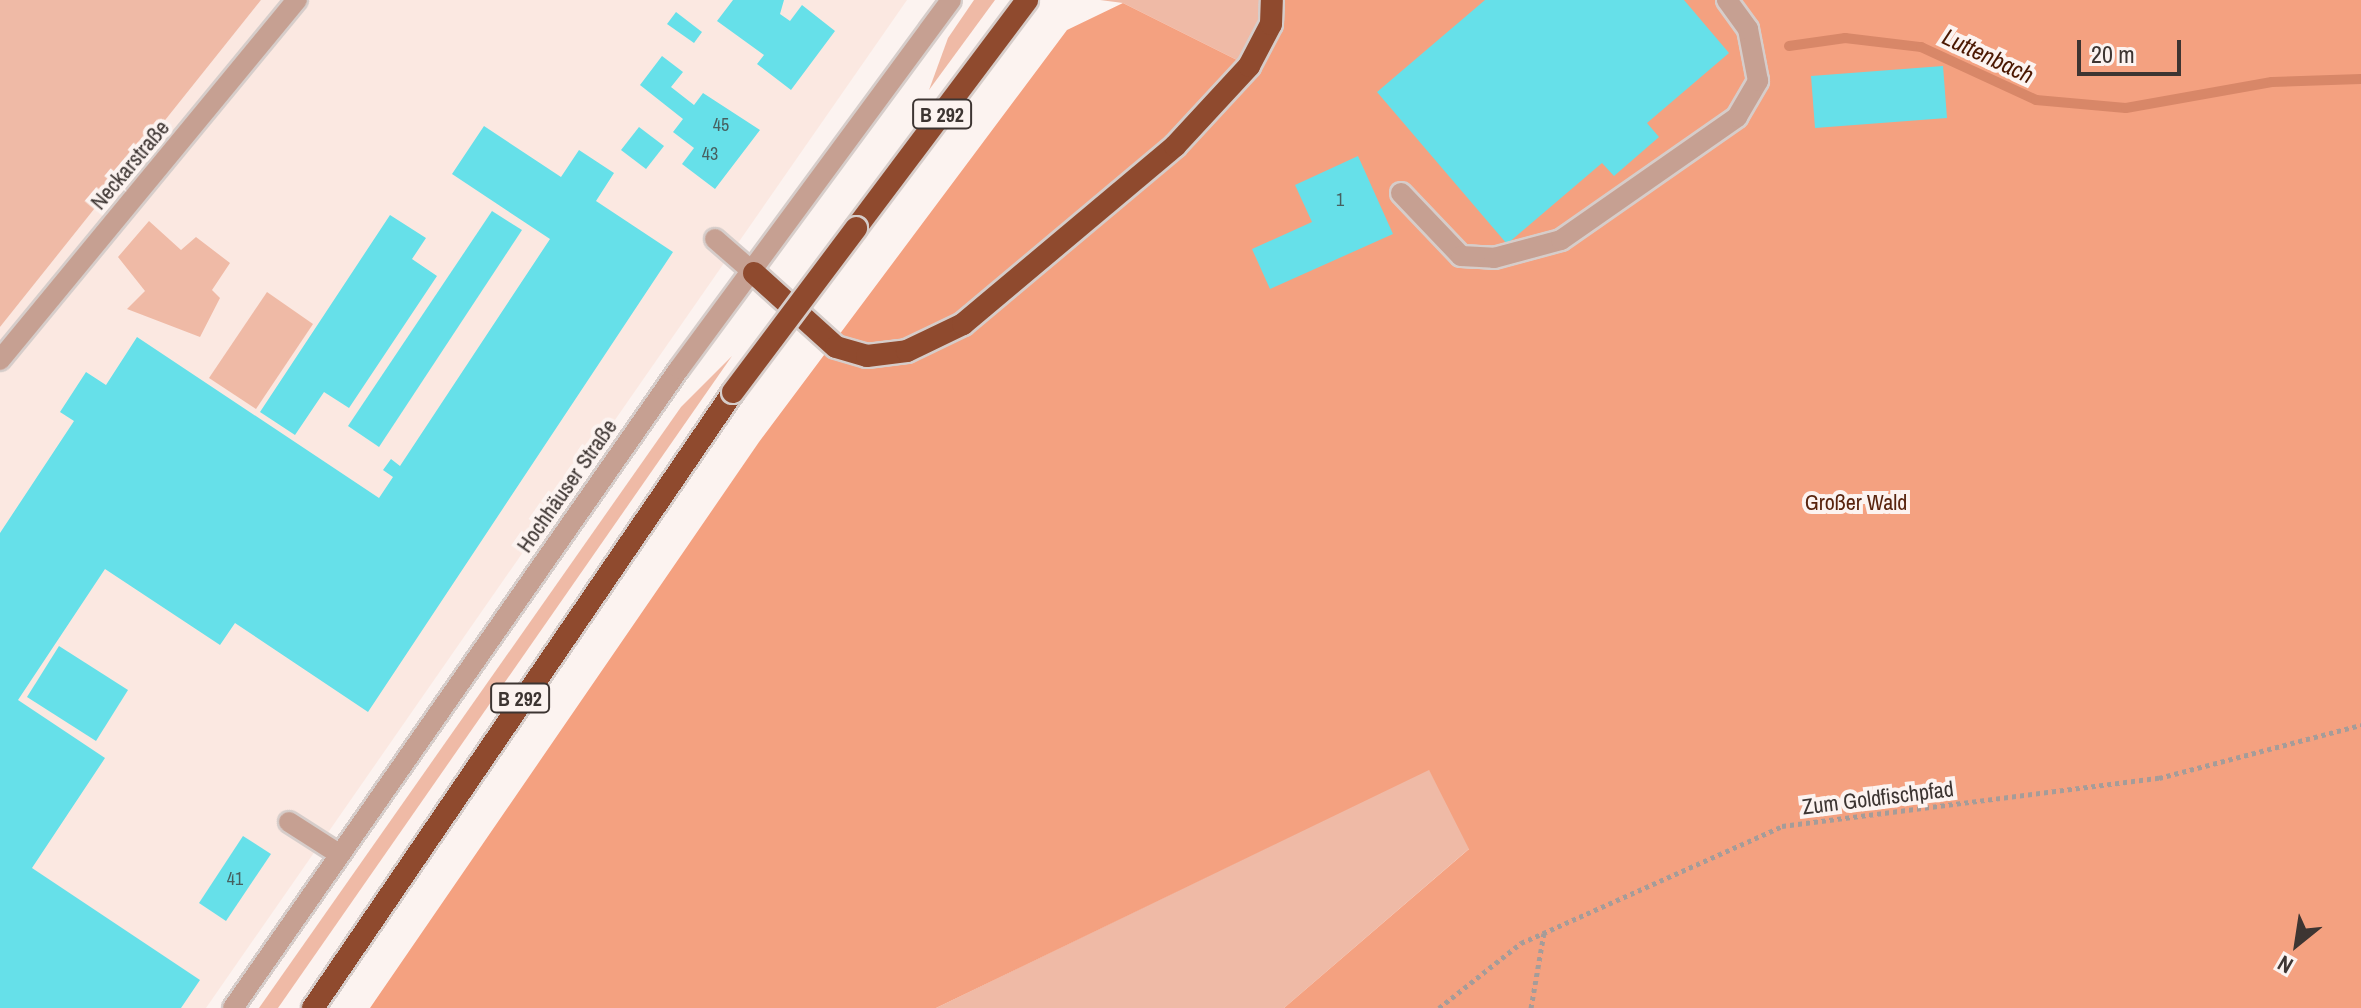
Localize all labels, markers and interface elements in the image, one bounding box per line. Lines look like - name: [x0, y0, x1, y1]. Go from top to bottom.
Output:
- water label: Luttenbach: [1938, 22, 2038, 90]
- scale bar: [2081, 24, 2185, 74]
- text: 20 m: [2091, 38, 2135, 70]
- road number: B 292: [912, 98, 972, 130]
- house number: 45: [713, 114, 729, 136]
- street label: Neckarstraße: [85, 115, 175, 215]
- house number: 43: [702, 143, 718, 165]
- house number: 1: [1336, 189, 1344, 211]
- street label: Hochhäuser Straße: [511, 414, 623, 558]
- park label: Großer Wald: [1805, 490, 1907, 516]
- road number: B 292: [490, 682, 550, 714]
- street label: Zum Goldfischpfad: [1801, 776, 1955, 820]
- house number: 41: [227, 868, 243, 890]
- north arrow: [2257, 904, 2337, 984]
- text: N: [2272, 949, 2298, 981]

